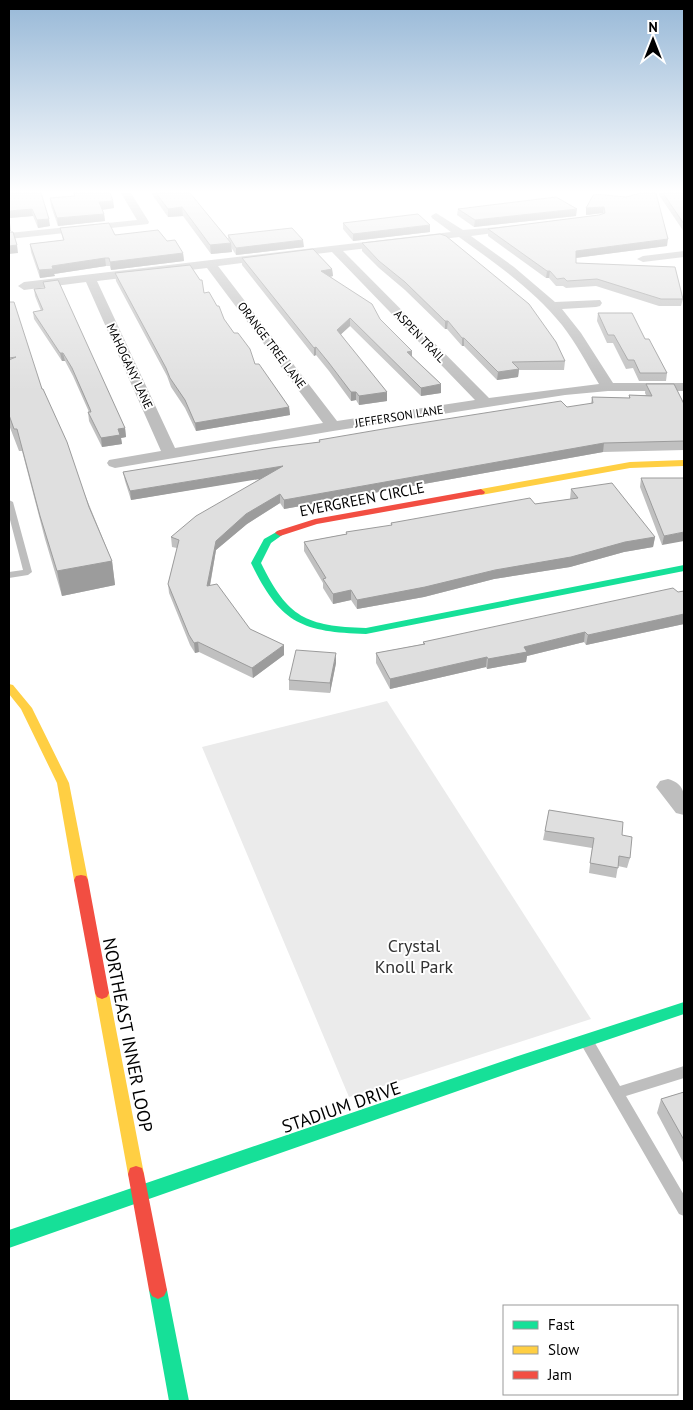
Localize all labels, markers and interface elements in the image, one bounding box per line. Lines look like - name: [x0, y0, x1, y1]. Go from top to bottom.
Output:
- north arrow: [628, 15, 678, 65]
- text: N: [648, 18, 658, 36]
- street label: ORANGE TREE LANE: [235, 299, 309, 391]
- street label: ASPEN TRAIL: [391, 306, 449, 366]
- street label: MAHOGANY LANE: [104, 321, 156, 411]
- street label: JEFFERSON LANE: [353, 402, 444, 431]
- street label: EVERGREEN CIRCLE: [298, 478, 426, 520]
- park label: Crystal Knoll Park: [375, 934, 454, 978]
- street label: NORTHEAST INNER LOOP: [98, 936, 158, 1134]
- street label: STADIUM DRIVE: [279, 1076, 403, 1138]
- legend: [503, 1305, 678, 1395]
- text: Fast: [548, 1315, 575, 1334]
- text: Slow: [548, 1340, 579, 1359]
- text: Jam: [547, 1365, 572, 1384]

